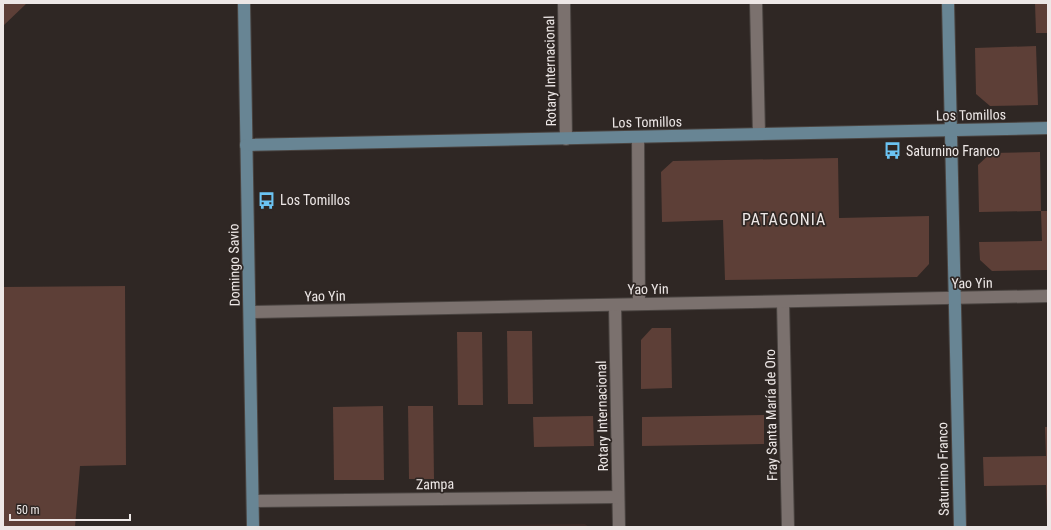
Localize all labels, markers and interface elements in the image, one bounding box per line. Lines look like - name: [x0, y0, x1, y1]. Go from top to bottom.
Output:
- street label: Rotary Internacional: [541, 15, 559, 127]
- street label: Los Tomillos: [936, 106, 1006, 124]
- street label: Los Tomillos: [612, 113, 682, 131]
- bus stop icon: Saturnino Franco: [883, 141, 903, 161]
- place label: Saturnino Franco: [906, 143, 1000, 159]
- bus stop icon: Los Tomillos: [257, 190, 277, 210]
- place label: Los Tomillos: [280, 192, 350, 208]
- district label: PATAGONIA: [742, 210, 826, 229]
- street label: Domingo Savio: [225, 223, 243, 307]
- street label: Yao Yin: [951, 275, 993, 291]
- street label: Yao Yin: [627, 281, 669, 297]
- street label: Yao Yin: [304, 288, 346, 304]
- street label: Fray Santa María de Oro: [762, 349, 780, 481]
- street label: Rotary Internacional: [593, 360, 611, 472]
- street label: Saturnino Franco: [934, 422, 952, 516]
- street label: Zampa: [416, 476, 454, 492]
- scale bar: [10, 496, 130, 522]
- text: 50 m: [16, 503, 40, 517]

